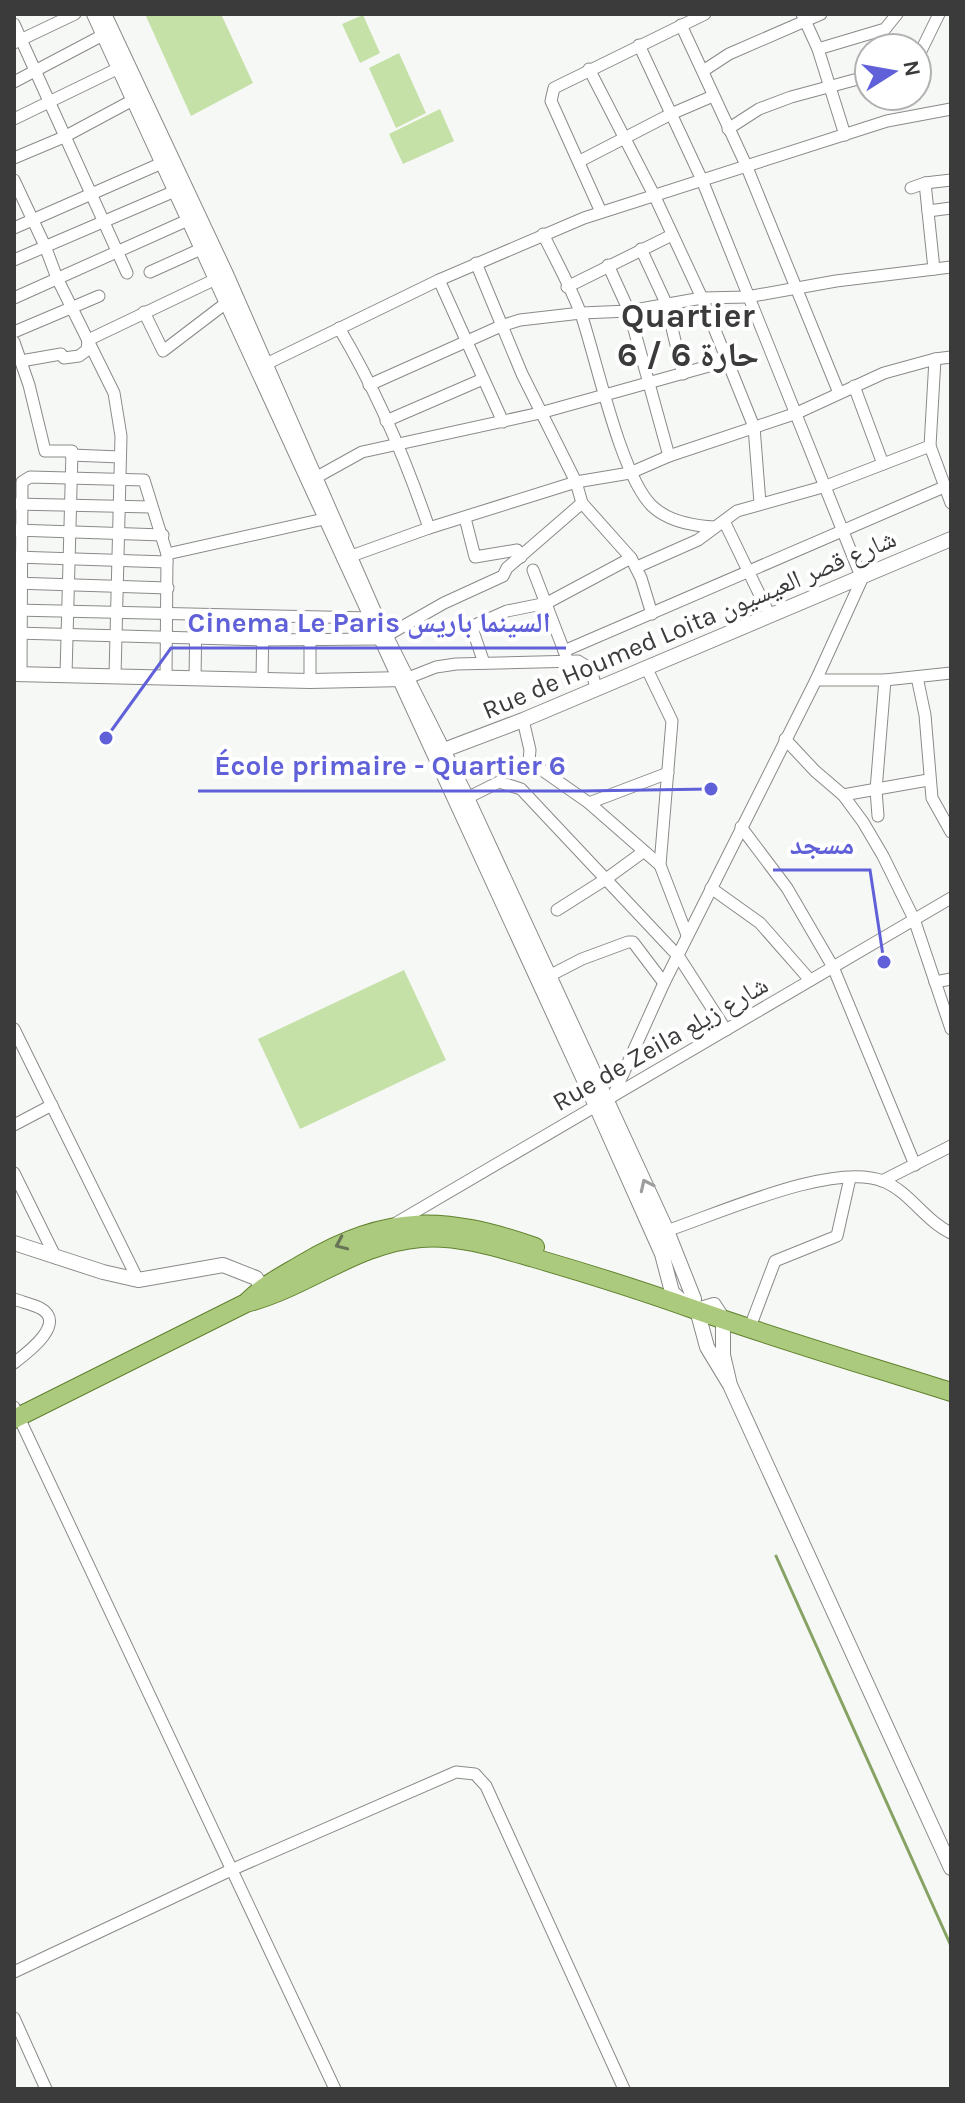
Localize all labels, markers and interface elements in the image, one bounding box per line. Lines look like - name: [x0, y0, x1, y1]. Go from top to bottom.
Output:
- north arrow: [853, 32, 933, 112]
- text: N: [897, 58, 926, 79]
- district label: Quartier 6 / حارة 6: [617, 296, 759, 375]
- street label: Rue de Houmed Loita شارع قصر العيسيون: [478, 523, 901, 726]
- callout: Cinema Le Paris السينما باريس: [171, 596, 566, 648]
- text: Cinema Le Paris السينما باريس: [187, 606, 551, 639]
- callout: École primaire - Quartier 6: [198, 739, 582, 791]
- text: École primaire - Quartier 6: [214, 748, 566, 782]
- callout: مسجد: [773, 818, 870, 870]
- text: مسجد: [790, 828, 854, 861]
- street label: Rue de Zeila شارع زيلع: [547, 969, 774, 1119]
- one-way arrow: [640, 1179, 656, 1194]
- one-way arrow: [335, 1234, 349, 1250]

